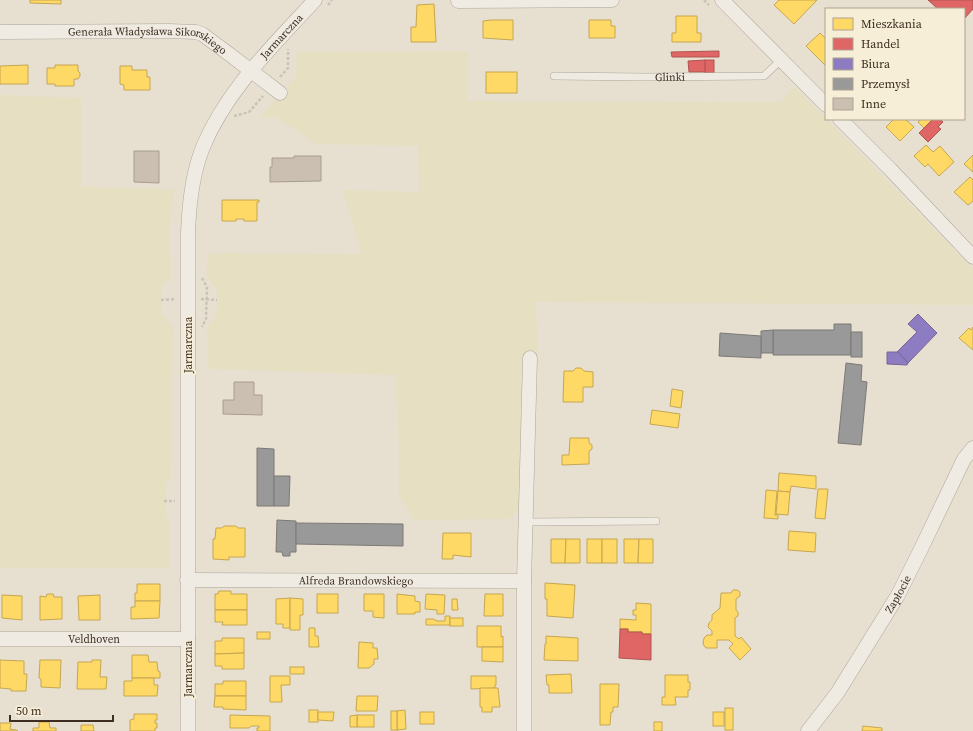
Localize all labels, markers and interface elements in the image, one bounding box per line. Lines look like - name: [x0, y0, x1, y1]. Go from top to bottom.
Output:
- legend: [825, 8, 965, 120]
- street label: Jarmarczna: [256, 10, 307, 63]
- text: Mieszkania: [861, 16, 923, 32]
- street label: Generała Władysława Sikorskiego: [68, 24, 230, 58]
- text: Handel: [861, 36, 900, 52]
- text: Biura: [861, 56, 891, 72]
- street label: Glinki: [655, 70, 685, 85]
- text: Przemysł: [861, 76, 910, 92]
- text: Inne: [861, 96, 886, 112]
- street label: Jarmarczna: [181, 316, 196, 374]
- street label: Zapłocie: [882, 572, 915, 616]
- street label: Alfreda Brandowskiego: [299, 573, 413, 589]
- street label: Veldhoven: [68, 632, 120, 647]
- street label: Jarmarczna: [181, 640, 196, 698]
- scale bar: [10, 697, 113, 723]
- text: 50 m: [16, 703, 42, 719]

